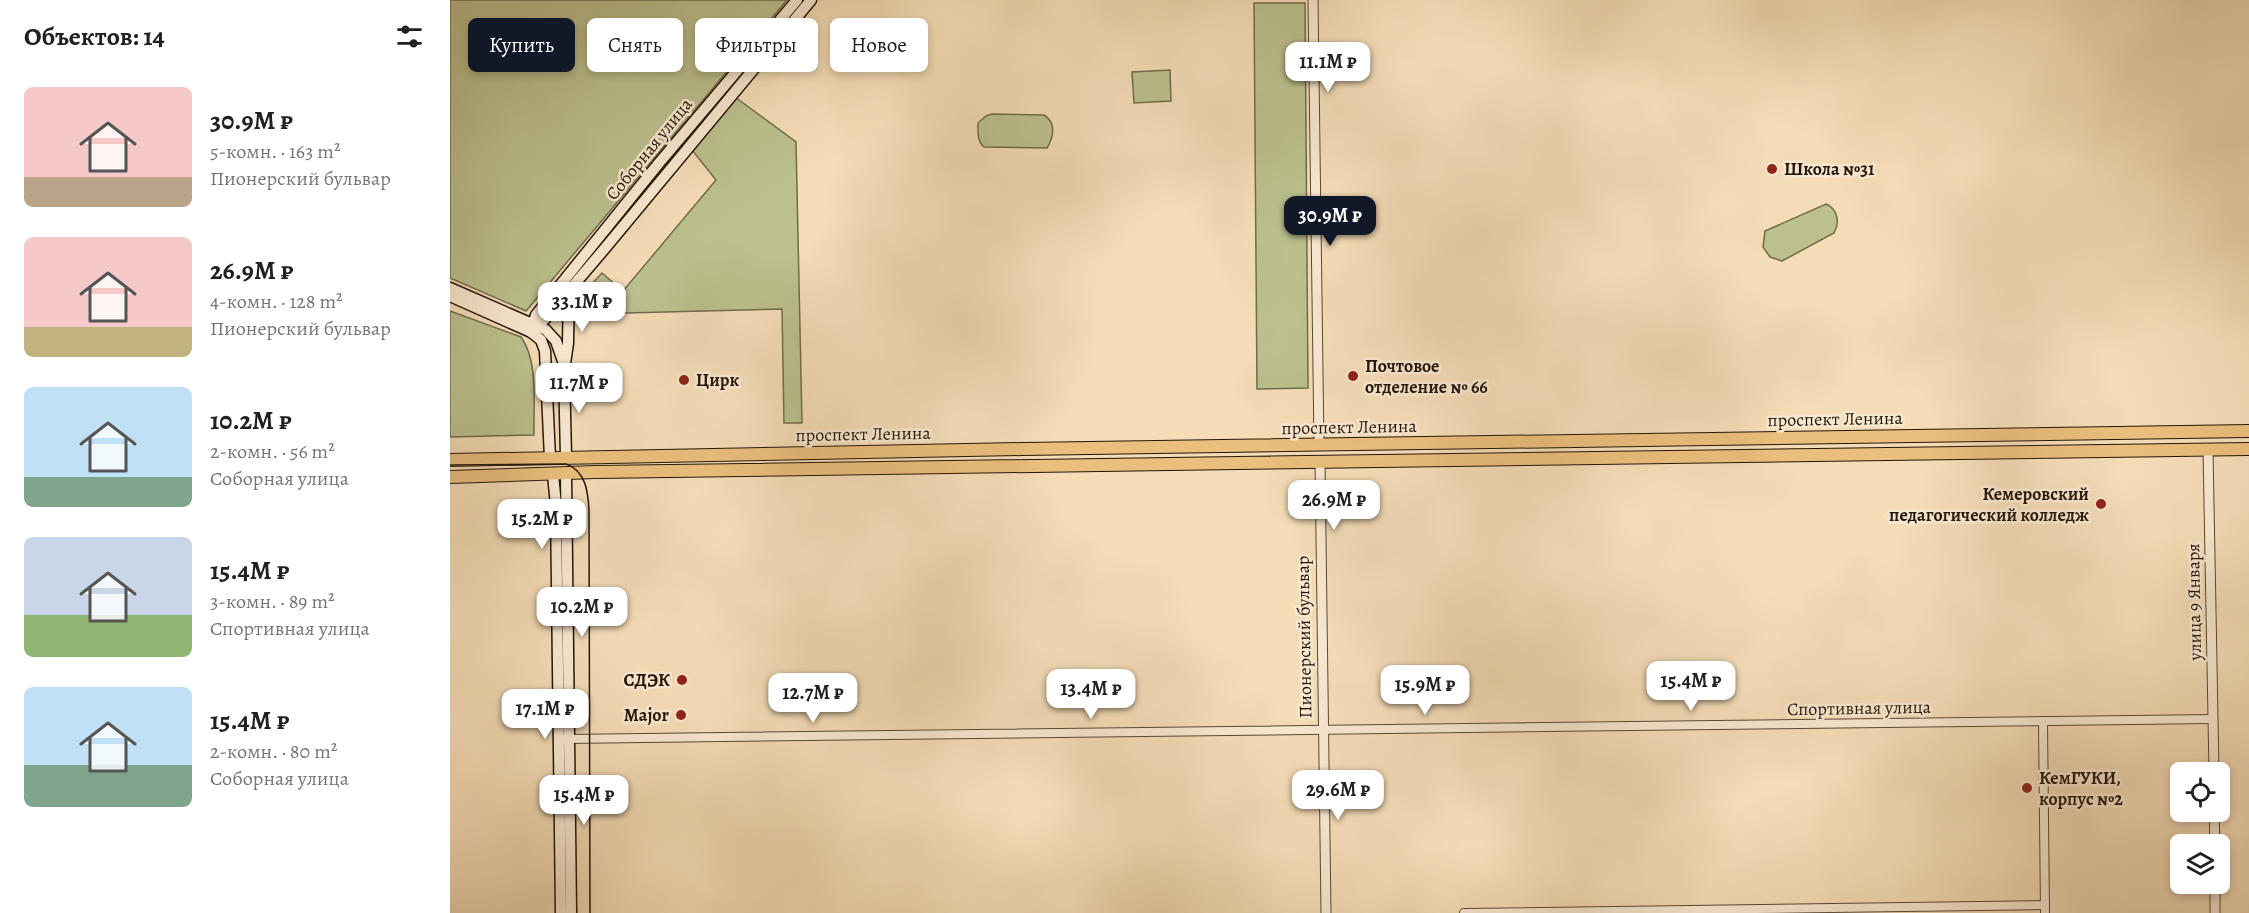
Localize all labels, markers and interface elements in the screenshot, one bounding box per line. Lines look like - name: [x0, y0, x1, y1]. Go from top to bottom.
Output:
- chip: Купить: [468, 18, 575, 72]
- chip: Снять: [587, 18, 683, 72]
- chip: Фильтры: [695, 18, 818, 72]
- chip: Новое: [830, 18, 928, 72]
- text: Объектов: 14: [24, 19, 165, 54]
- icon: filters: [393, 20, 426, 53]
- pin: 11.1M ₽: [1273, 42, 1383, 93]
- text: 11.1M ₽: [1299, 48, 1357, 75]
- street label: Соборная улица: [600, 92, 698, 205]
- text: 30.9M ₽: [210, 103, 293, 138]
- icon: home: [72, 111, 144, 183]
- text: 5-комн. · 163 m²: [210, 138, 341, 165]
- place label: Школа №31: [1784, 157, 1875, 181]
- marker: Школа №31: [1765, 162, 1779, 176]
- text: Пионерский бульвар: [210, 165, 391, 192]
- pin: 30.9M ₽: [1275, 196, 1385, 247]
- text: 30.9M ₽: [1298, 202, 1362, 229]
- text: 26.9M ₽: [210, 253, 294, 288]
- icon: home: [72, 261, 144, 333]
- pin: 33.1M ₽: [527, 282, 637, 333]
- text: 4-комн. · 128 m²: [210, 288, 343, 315]
- text: 33.1M ₽: [552, 288, 612, 315]
- text: Пионерский бульвар: [210, 315, 391, 342]
- place label: Почтовое отделение № 66: [1365, 354, 1488, 399]
- pin: 11.7M ₽: [524, 363, 634, 414]
- place label: Цирк: [696, 368, 739, 392]
- text: 11.7M ₽: [550, 369, 608, 396]
- marker: Почтовое отделение № 66: [1346, 369, 1360, 383]
- marker: Цирк: [677, 373, 691, 387]
- text: 10.2M ₽: [210, 403, 292, 438]
- street label: проспект Ленина: [1767, 406, 1904, 432]
- icon: home: [72, 411, 144, 483]
- street label: проспект Ленина: [1281, 414, 1418, 440]
- street label: проспект Ленина: [795, 421, 932, 447]
- text: 2-комн. · 56 m²: [210, 438, 335, 465]
- text: Соборная улица: [210, 465, 349, 492]
- pin: 26.9M ₽: [1279, 480, 1389, 531]
- place label: Кемеровский педагогический колледж: [1889, 482, 2089, 527]
- text: 26.9M ₽: [1302, 486, 1366, 513]
- marker: Кемеровский педагогический колледж: [2094, 497, 2108, 511]
- pin: 15.2M ₽: [487, 499, 597, 550]
- text: 15.2M ₽: [511, 505, 573, 532]
- street label: улица 9 Января: [2181, 543, 2207, 662]
- text: 15.4M ₽: [210, 553, 289, 588]
- street label: Пионерский бульвар: [1291, 555, 1317, 719]
- icon: home: [72, 561, 144, 633]
- pin: 10.2M ₽: [527, 587, 637, 638]
- text: 3-комн. · 89 m²: [210, 588, 335, 615]
- text: 10.2M ₽: [551, 593, 613, 620]
- text: Спортивная улица: [210, 615, 370, 642]
- pin: 15.4M ₽: [1636, 661, 1746, 712]
- pin: 15.9M ₽: [1370, 665, 1480, 716]
- text: 15.4M ₽: [1660, 667, 1722, 694]
- place label: СДЭК: [624, 668, 670, 692]
- pin: 13.4M ₽: [1036, 669, 1146, 720]
- text: 15.9M ₽: [1395, 671, 1455, 698]
- marker: СДЭК: [675, 673, 689, 687]
- pin: 12.7M ₽: [758, 673, 868, 724]
- text: 13.4M ₽: [1060, 675, 1122, 702]
- text: 12.7M ₽: [782, 679, 844, 706]
- pin: 17.1M ₽: [490, 689, 600, 740]
- text: 17.1M ₽: [516, 695, 574, 722]
- street label: Спортивная улица: [1787, 695, 1932, 721]
- text: 15.4M ₽: [210, 703, 289, 738]
- place label: Major: [624, 703, 670, 727]
- marker: Major: [674, 708, 688, 722]
- icon: home: [72, 711, 144, 783]
- text: 2-комн. · 80 m²: [210, 738, 337, 765]
- map controls: [2170, 762, 2230, 894]
- button: locate: [2170, 762, 2230, 822]
- text: Соборная улица: [210, 765, 349, 792]
- place label: КемГУКИ, корпус №2: [2039, 766, 2123, 811]
- pin: 29.6M ₽: [1283, 770, 1393, 821]
- pin: 15.4M ₽: [529, 775, 639, 826]
- text: 29.6M ₽: [1306, 776, 1370, 803]
- text: 15.4M ₽: [553, 781, 615, 808]
- marker: КемГУКИ, корпус №2: [2020, 781, 2034, 795]
- button: layers: [2170, 834, 2230, 894]

